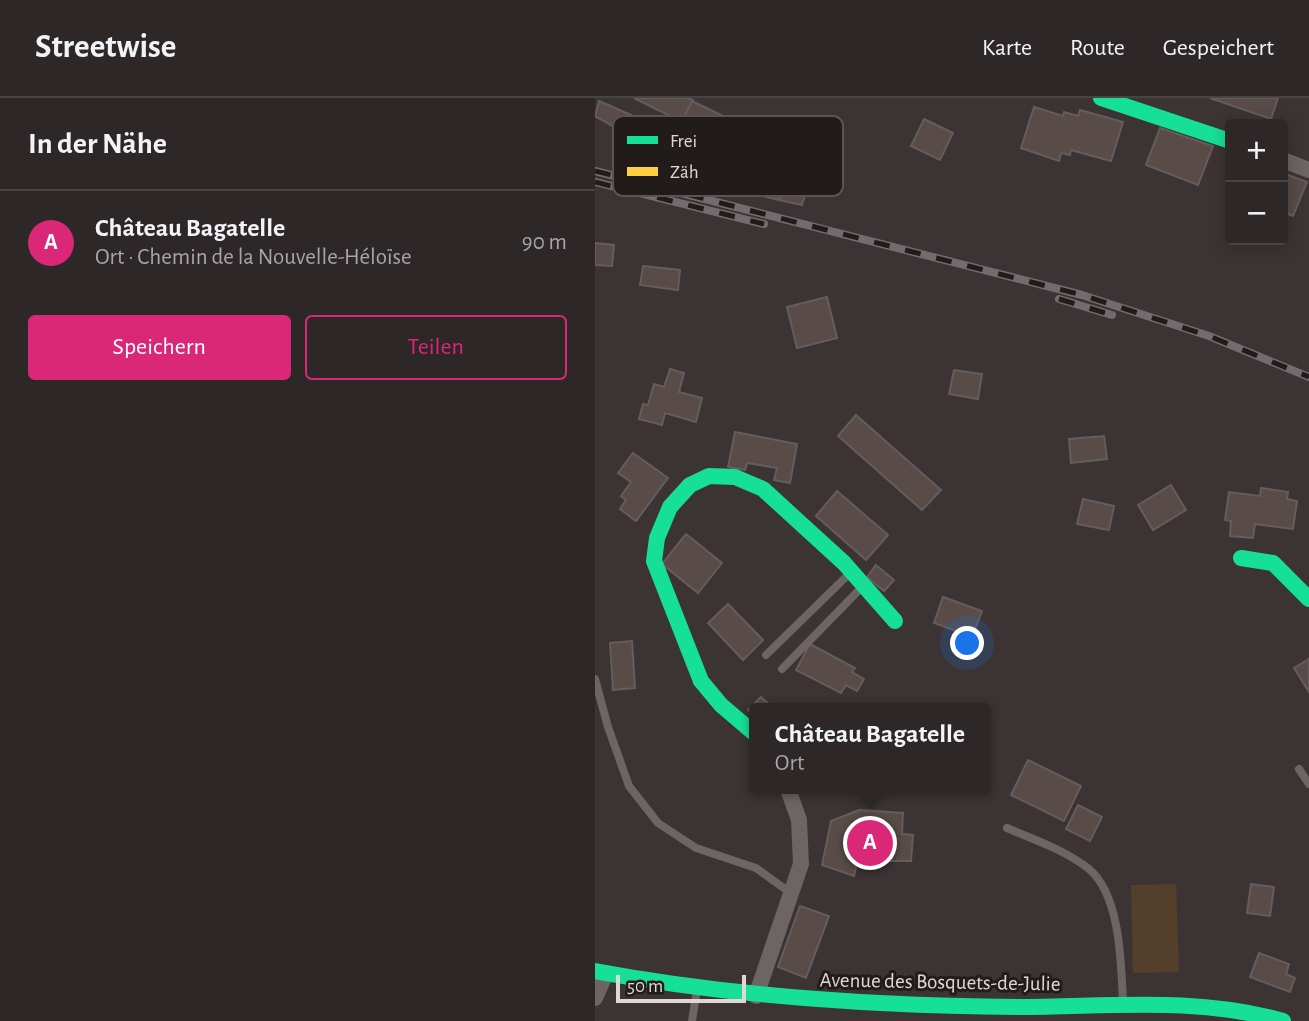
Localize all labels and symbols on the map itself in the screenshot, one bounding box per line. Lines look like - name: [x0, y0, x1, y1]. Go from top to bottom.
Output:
- legend: [613, 116, 843, 196]
- text: Frei: [670, 132, 697, 151]
- text: Zäh: [670, 163, 699, 182]
- your location: [950, 626, 984, 660]
- pin: A: [847, 817, 893, 869]
- street label: Avenue des Bosquets-de-Julie: [819, 969, 1061, 995]
- scale bar: [616, 972, 745, 1004]

